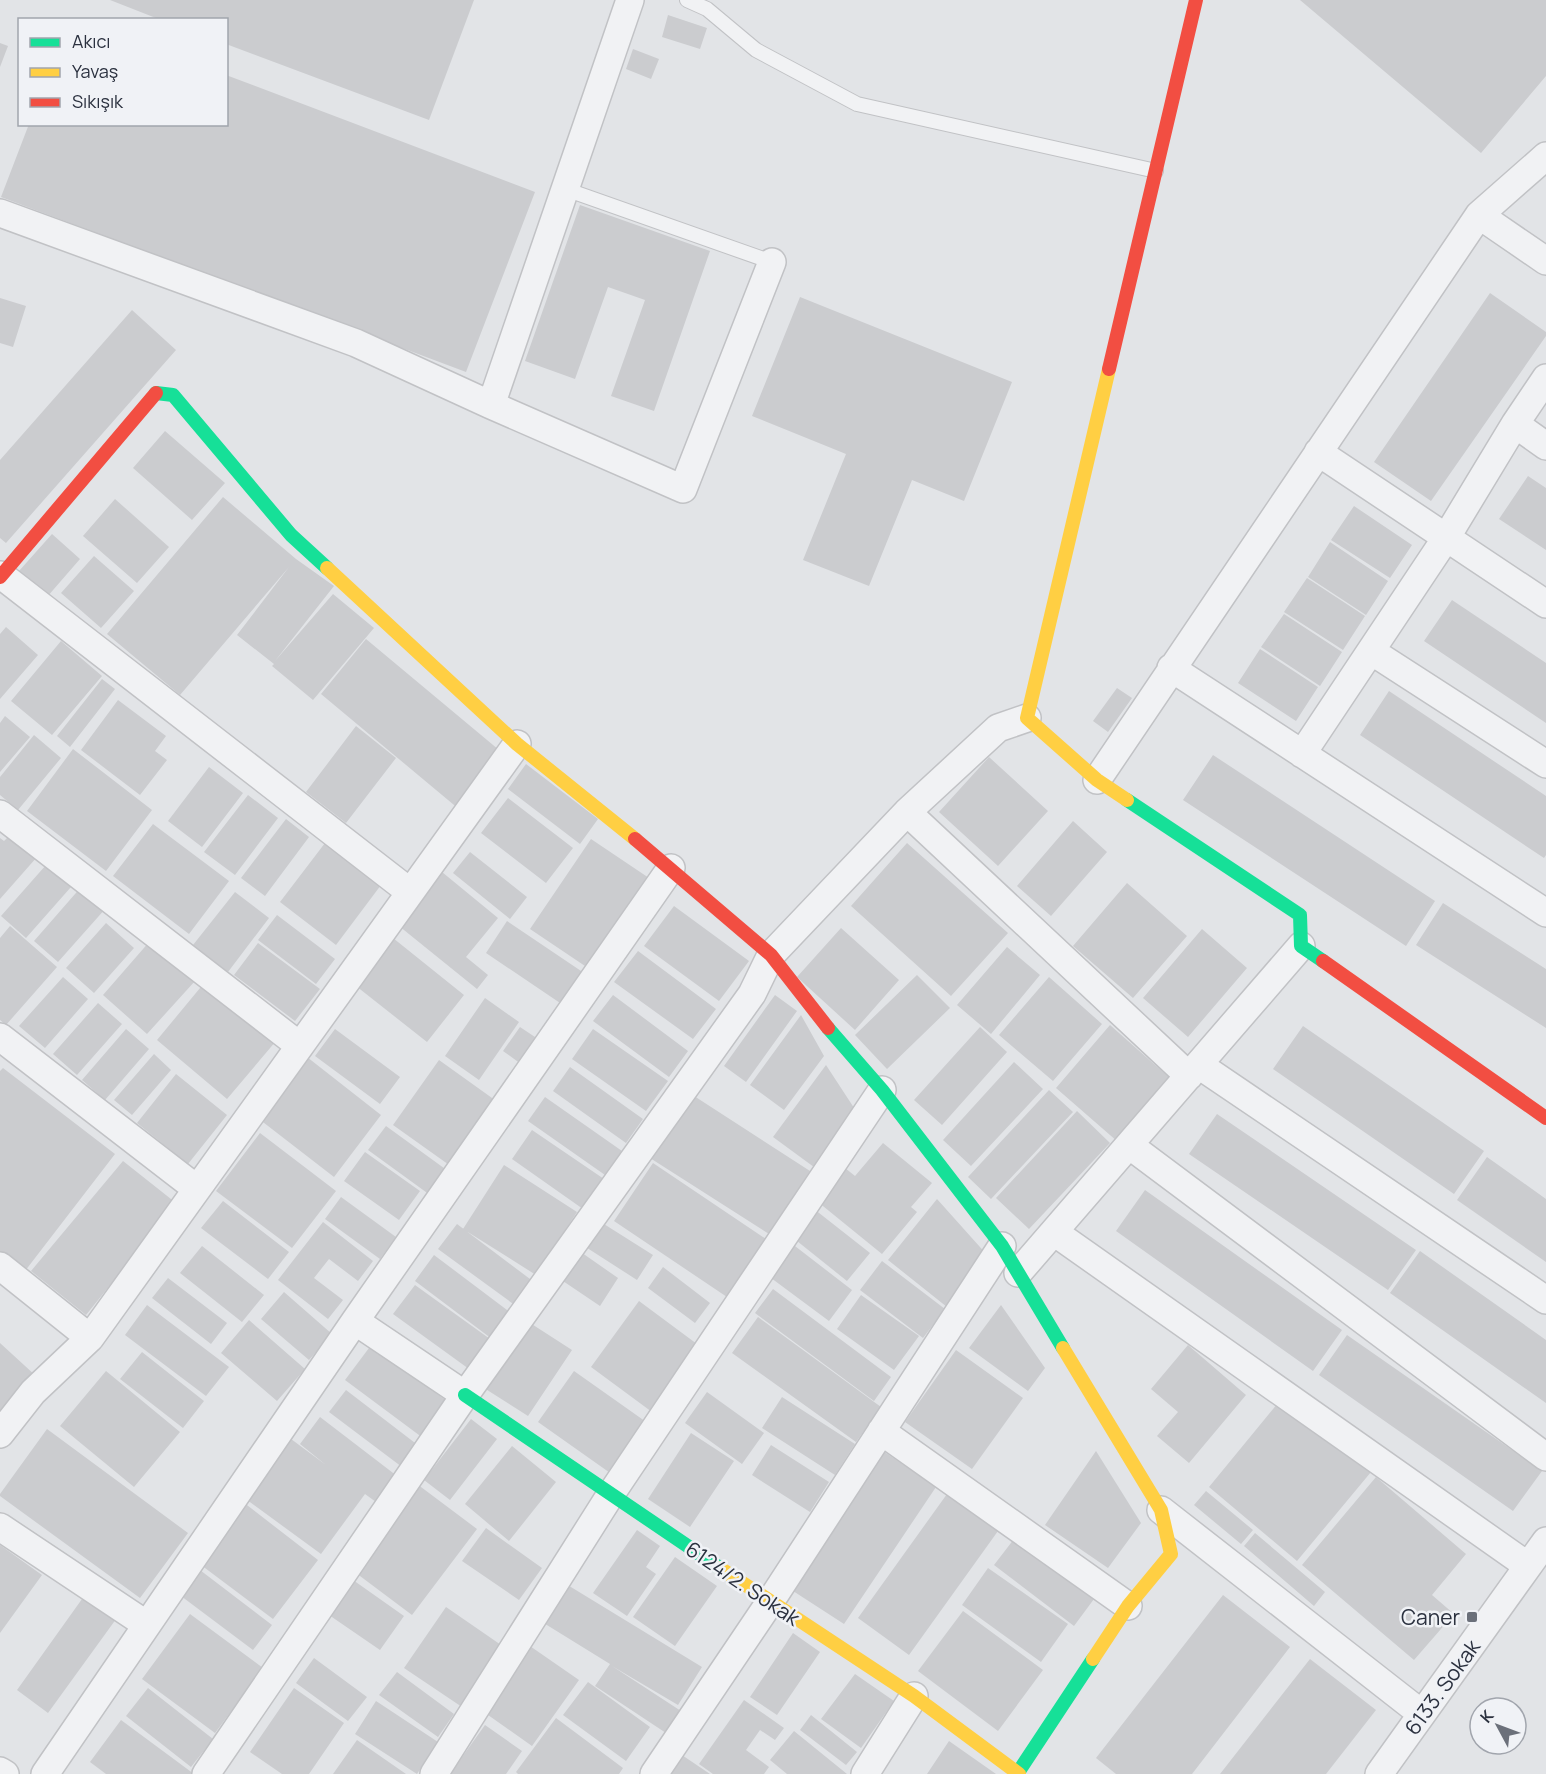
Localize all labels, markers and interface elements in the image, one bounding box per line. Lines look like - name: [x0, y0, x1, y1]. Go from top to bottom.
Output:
- legend: [18, 18, 228, 126]
- text: Akıcı: [72, 29, 110, 53]
- text: Yavaş: [72, 59, 118, 83]
- text: Sıkışık: [72, 89, 124, 113]
- street label: 6124/2. Sokak: [680, 1534, 806, 1632]
- place label: Caner: [1401, 1603, 1460, 1631]
- marker: Caner: [1465, 1610, 1479, 1624]
- street label: 6133. Sokak: [1398, 1633, 1486, 1740]
- north arrow: [1468, 1696, 1528, 1756]
- text: K: [1475, 1705, 1499, 1727]

